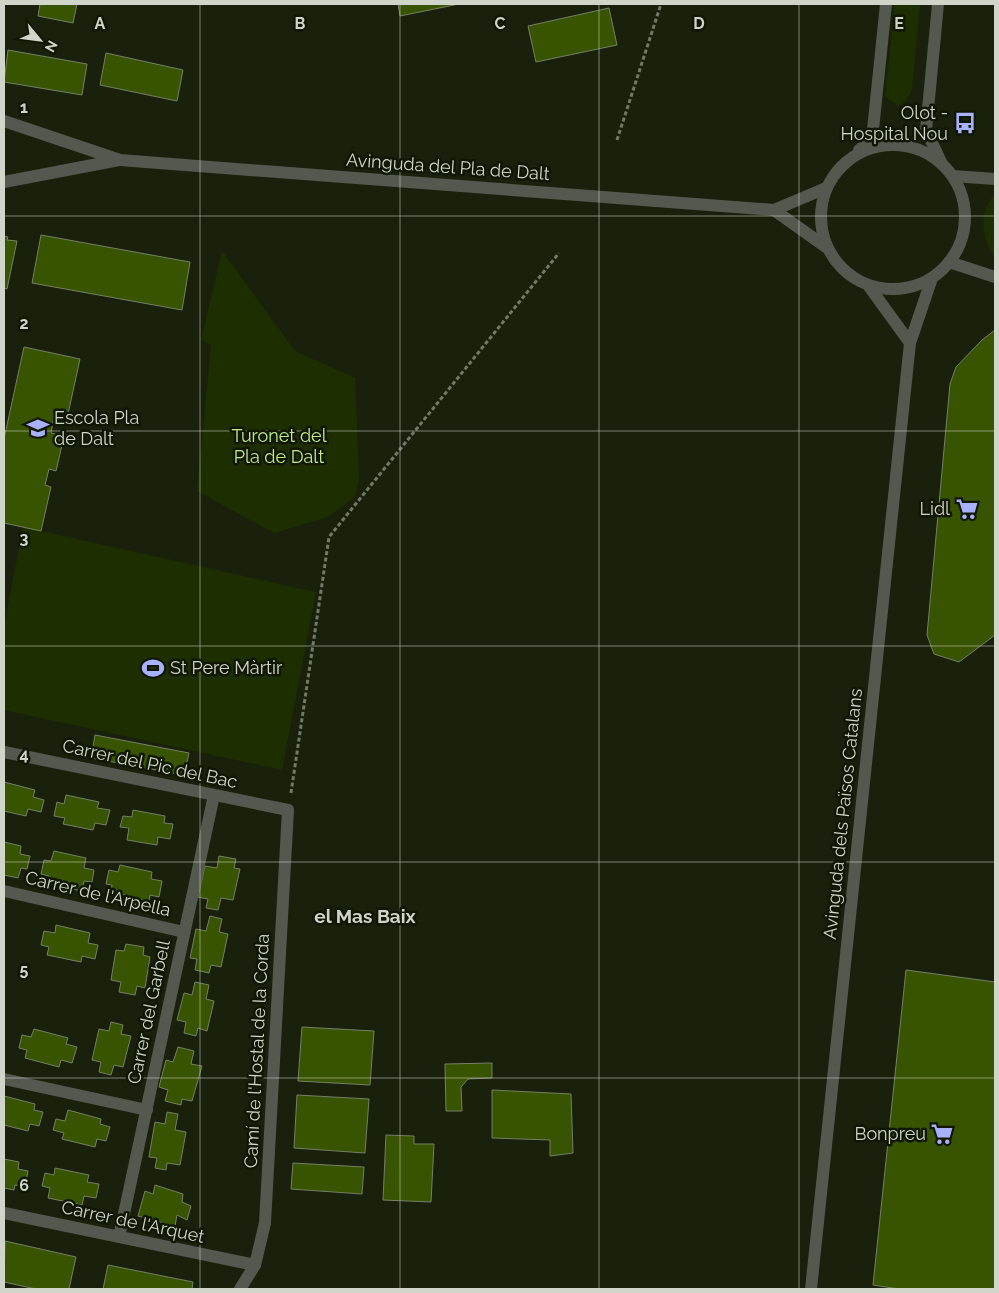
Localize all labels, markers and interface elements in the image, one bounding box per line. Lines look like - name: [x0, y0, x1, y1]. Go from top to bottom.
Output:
- text: A: [95, 14, 106, 33]
- text: B: [295, 14, 306, 33]
- text: C: [495, 14, 506, 33]
- text: D: [693, 14, 705, 33]
- text: E: [894, 14, 904, 33]
- north arrow: [15, 15, 65, 65]
- text: N: [42, 38, 61, 55]
- text: 1: [20, 98, 28, 117]
- place label: Olot - Hospital Nou: [841, 102, 948, 144]
- bus stop icon: Olot - Hospital Nou: [952, 110, 978, 136]
- street label: Avinguda del Pla de Dalt: [346, 149, 551, 184]
- text: 2: [19, 314, 29, 333]
- place label: Escola Pla de Dalt: [54, 407, 139, 449]
- school or university icon: Escola Pla de Dalt: [25, 415, 51, 441]
- park label: Turonet del Pla de Dalt: [231, 425, 327, 467]
- supermarket icon: Lidl: [954, 496, 980, 522]
- place label: Lidl: [919, 498, 950, 519]
- text: 3: [20, 529, 29, 548]
- sports icon: St Pere Màrtir: [140, 655, 166, 681]
- place label: St Pere Màrtir: [170, 657, 283, 678]
- street label: Avinguda dels Països Catalans: [819, 687, 866, 940]
- street label: Carrer del Pic del Bac: [61, 735, 240, 792]
- text: 4: [19, 745, 29, 764]
- street label: Carrer de l'Arpella: [23, 867, 173, 920]
- district label: el Mas Baix: [314, 905, 417, 927]
- street label: Camí de l'Hostal de la Corda: [240, 933, 273, 1169]
- street label: Carrer del Garbell: [123, 938, 174, 1086]
- text: 5: [20, 960, 29, 979]
- supermarket icon: Bonpreu: [929, 1121, 955, 1147]
- place label: Bonpreu: [854, 1123, 926, 1144]
- text: 6: [19, 1176, 29, 1195]
- street label: Carrer de l'Arquet: [60, 1196, 206, 1247]

